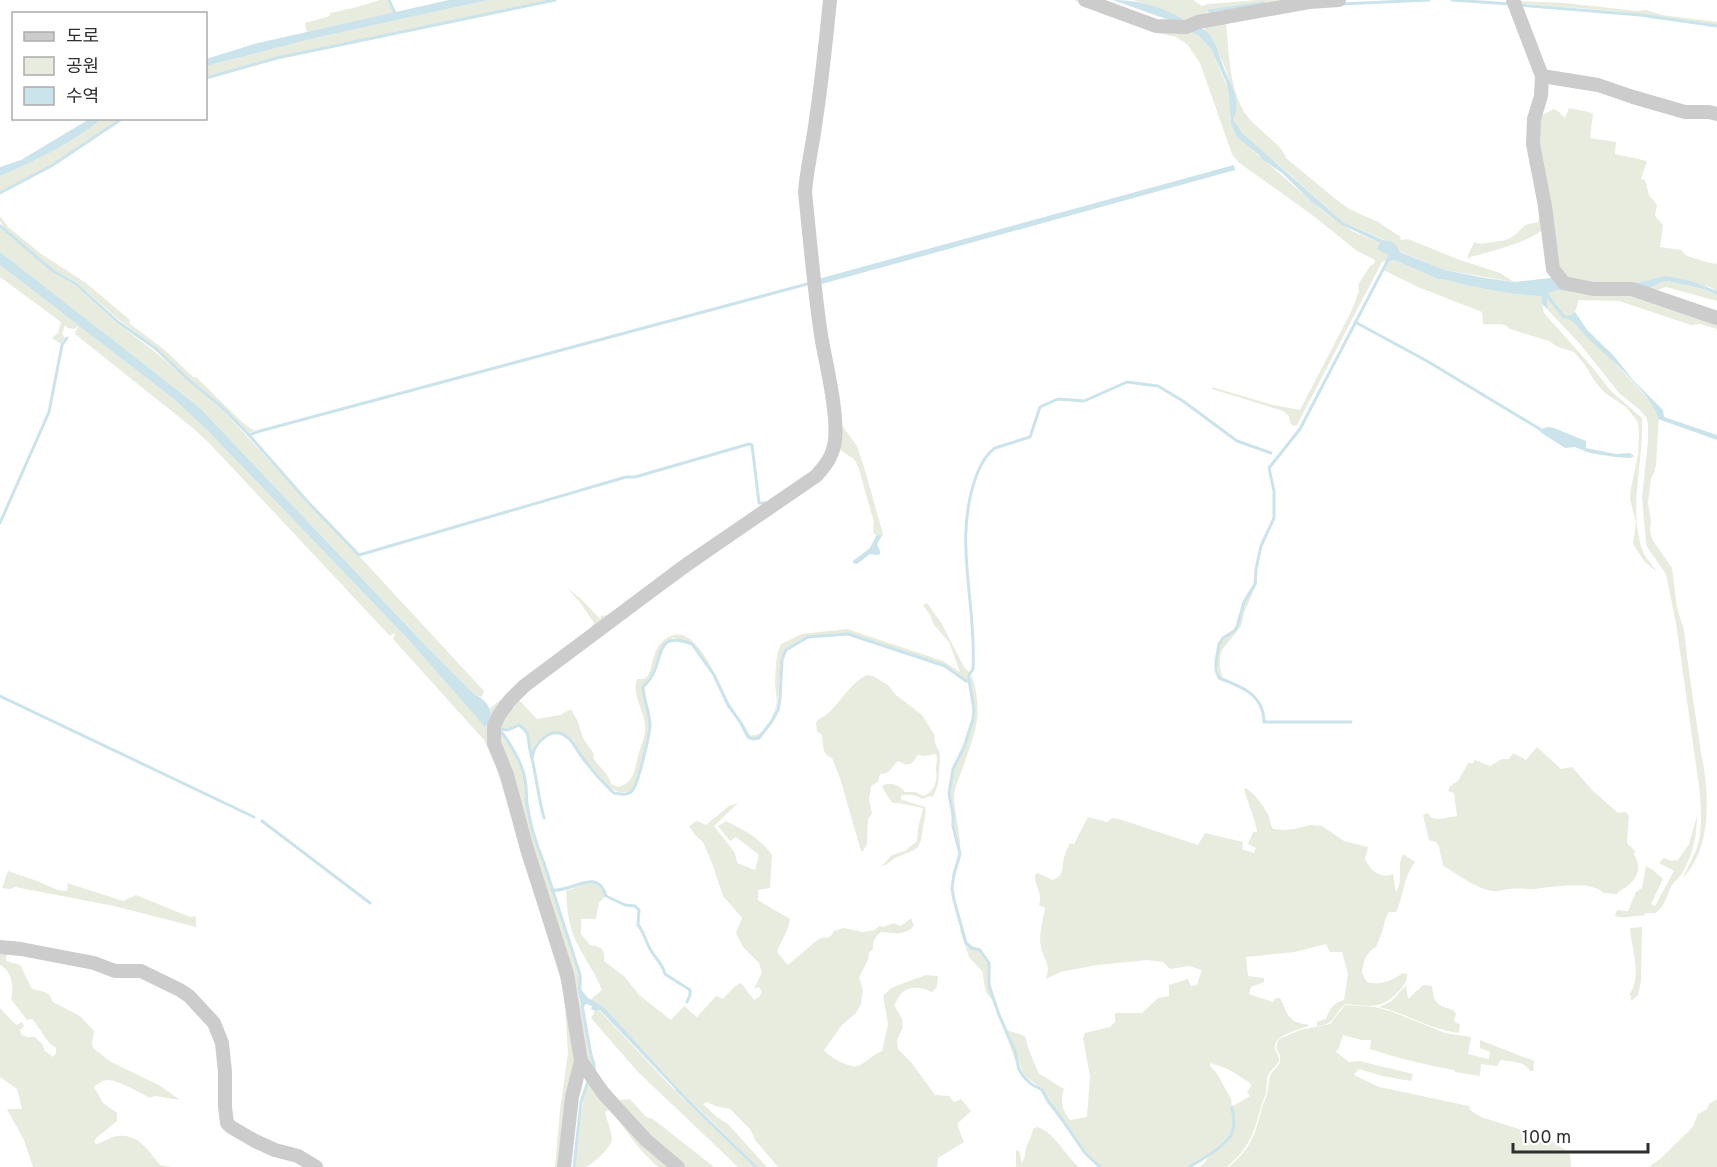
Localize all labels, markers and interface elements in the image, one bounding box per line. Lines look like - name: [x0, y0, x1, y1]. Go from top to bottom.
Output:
- legend: [12, 12, 207, 120]
- text: 도로: [66, 26, 99, 49]
- text: 공원: [66, 56, 99, 79]
- text: 수역: [66, 86, 99, 109]
- scale bar: [1513, 1116, 1648, 1154]
- text: 100 m: [1522, 1127, 1571, 1150]

